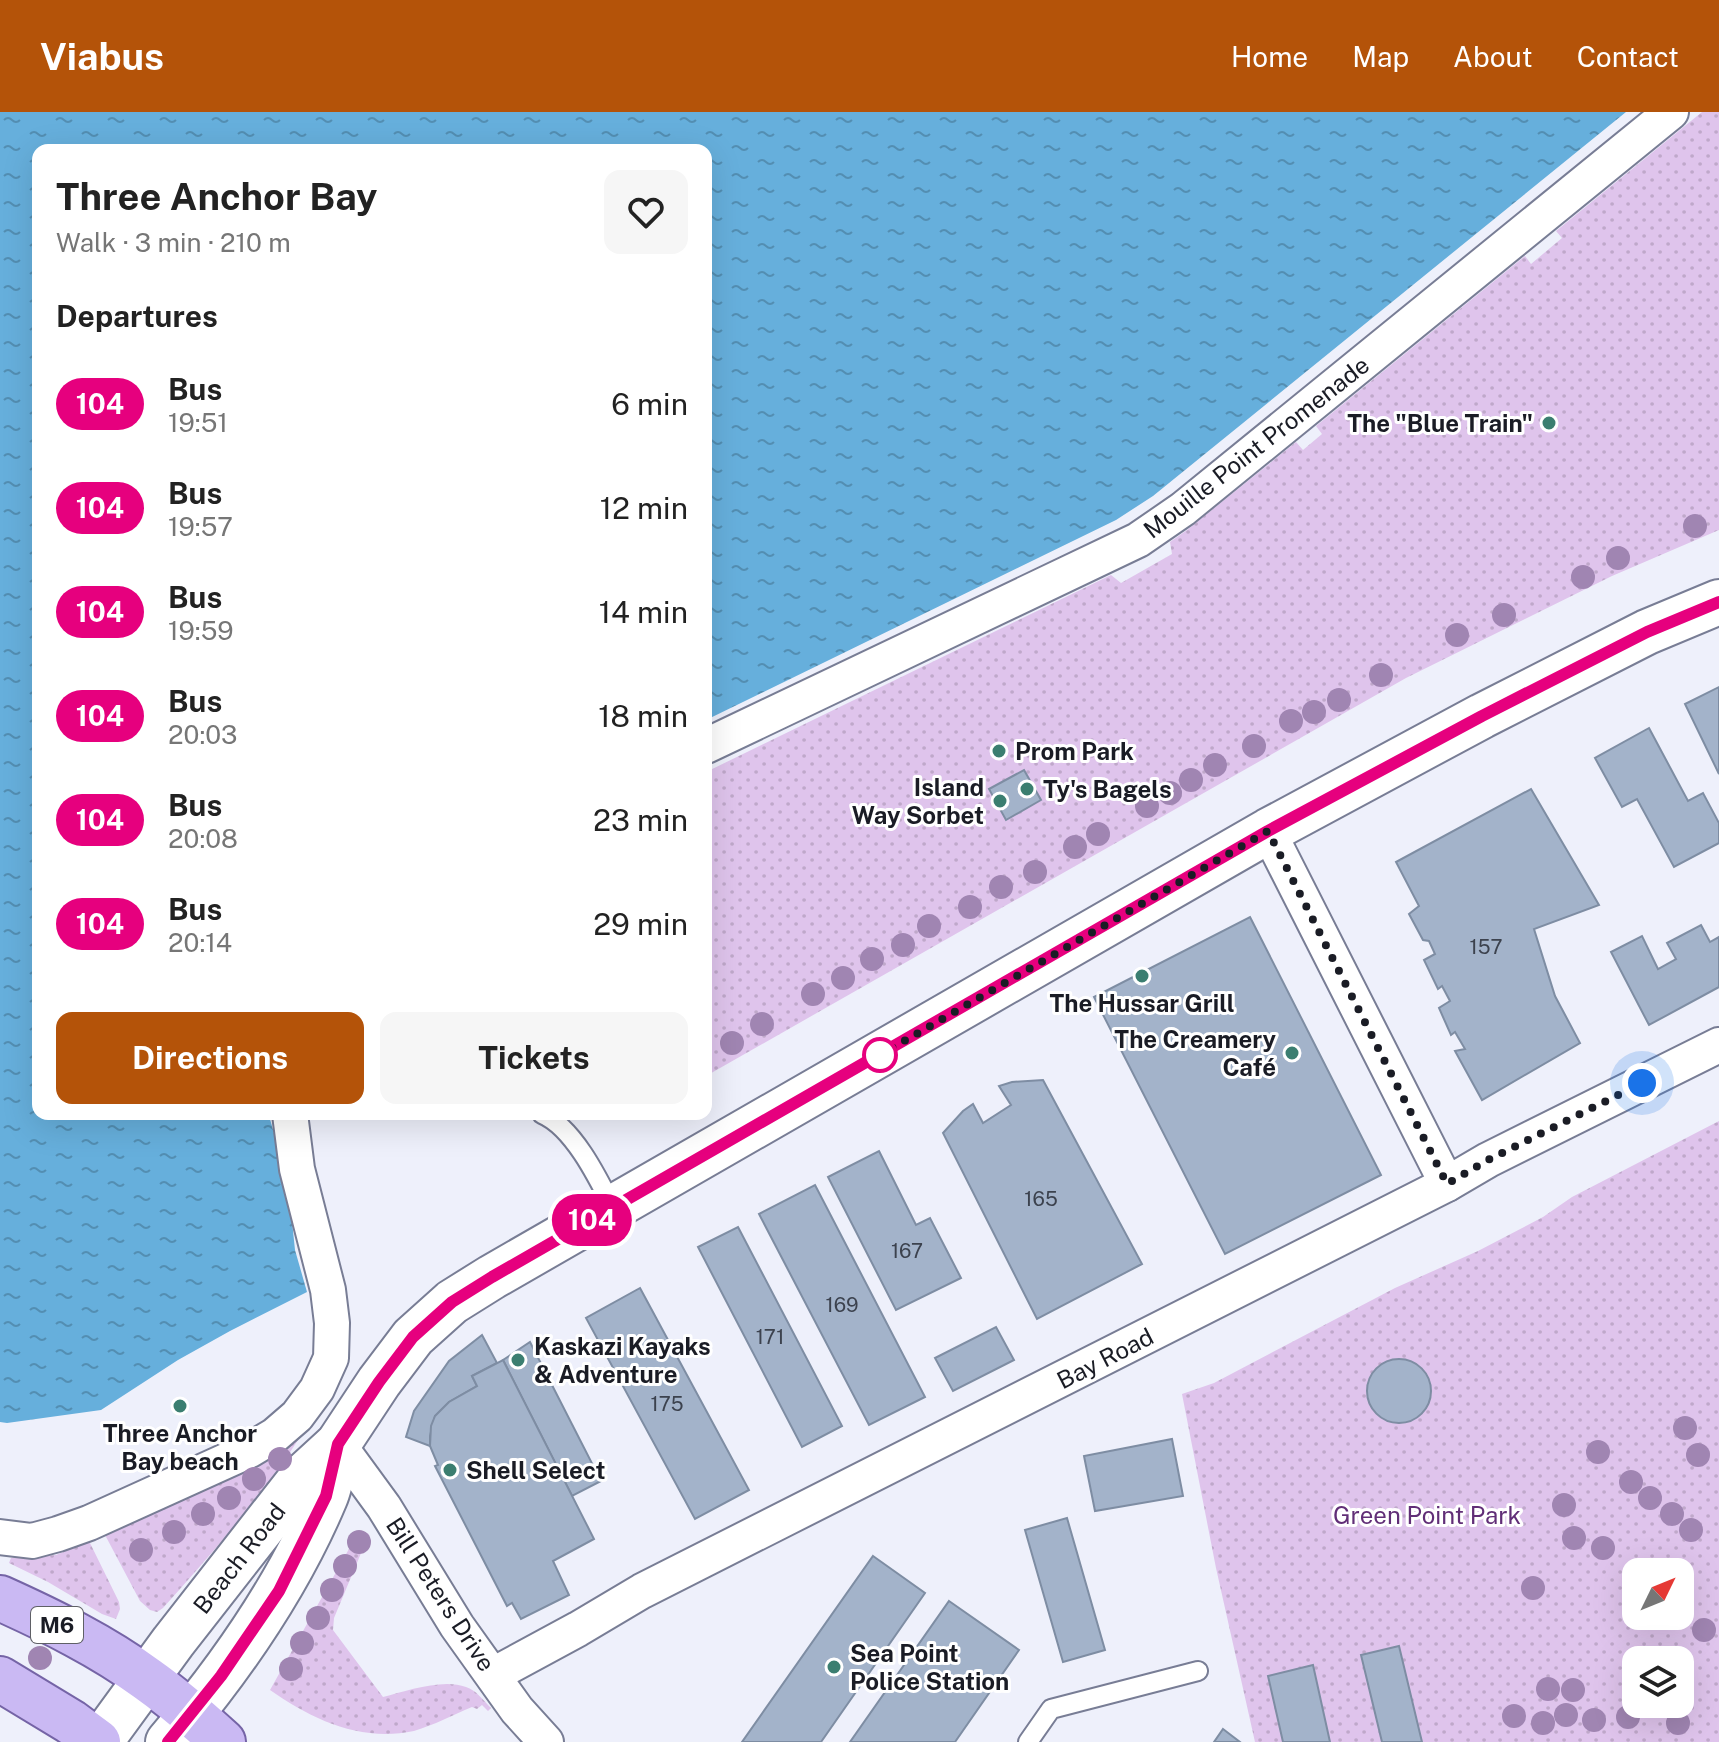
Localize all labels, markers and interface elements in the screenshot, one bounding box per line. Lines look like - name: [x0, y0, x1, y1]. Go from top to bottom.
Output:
- text: Viabus: [40, 34, 164, 79]
- text: Home: [1231, 40, 1308, 73]
- text: Map: [1352, 40, 1409, 73]
- text: About: [1453, 40, 1533, 73]
- text: Contact: [1577, 40, 1679, 73]
- button: heart: [604, 170, 688, 254]
- text: Three Anchor Bay: [56, 174, 377, 219]
- text: Walk · 3 min · 210 m: [56, 227, 291, 258]
- text: Departures: [56, 298, 218, 334]
- street label: Mouille Point Promenade: [1138, 350, 1374, 544]
- text: Bus: [168, 371, 222, 407]
- text: 6 min: [611, 386, 688, 422]
- text: 104: [76, 387, 124, 420]
- text: 19:51: [168, 407, 228, 438]
- place label: The "Blue Train": [1347, 409, 1533, 437]
- marker: The "Blue Train": [1540, 414, 1558, 432]
- text: Bus: [168, 475, 222, 511]
- text: 12 min: [600, 490, 688, 526]
- text: 104: [76, 491, 124, 524]
- text: 19:57: [168, 511, 233, 542]
- text: Bus: [168, 579, 222, 615]
- text: 14 min: [599, 594, 688, 630]
- text: 104: [76, 595, 124, 628]
- text: 19:59: [168, 615, 234, 646]
- text: Bus: [168, 683, 222, 719]
- text: 18 min: [598, 698, 688, 734]
- text: 104: [76, 699, 124, 732]
- text: 20:03: [168, 719, 237, 750]
- place label: Prom Park: [1015, 737, 1134, 765]
- marker: Prom Park: [990, 742, 1008, 760]
- place label: Island Way Sorbet: [852, 773, 984, 829]
- place label: Ty's Bagels: [1043, 775, 1172, 803]
- marker: Ty's Bagels: [1018, 780, 1036, 798]
- text: Bus: [168, 787, 222, 823]
- marker: Island Way Sorbet: [991, 792, 1009, 810]
- text: 23 min: [593, 802, 688, 838]
- text: 104: [76, 803, 124, 836]
- text: 20:08: [168, 823, 238, 854]
- text: Bus: [168, 891, 222, 927]
- text: 29 min: [593, 906, 688, 942]
- text: 104: [76, 907, 124, 940]
- text: 20:14: [168, 927, 232, 958]
- house number: 157: [1470, 935, 1502, 959]
- marker: The Hussar Grill: [1133, 967, 1151, 985]
- place label: The Hussar Grill: [1049, 989, 1235, 1017]
- button: Directions: [56, 1012, 364, 1104]
- button: Tickets: [380, 1012, 688, 1104]
- place label: The Creamery Café: [1114, 1025, 1276, 1081]
- unlabelled marker: [863, 1038, 897, 1072]
- marker: The Creamery Café: [1283, 1044, 1301, 1062]
- your location: [1622, 1063, 1662, 1103]
- house number: 165: [1024, 1187, 1058, 1211]
- line badge: 104: [546, 1194, 638, 1246]
- text: 104: [568, 1203, 616, 1236]
- house number: 167: [891, 1239, 923, 1263]
- house number: 169: [826, 1293, 858, 1317]
- street label: Bay Road: [1052, 1322, 1158, 1394]
- house number: 171: [756, 1325, 784, 1349]
- place label: Kaskazi Kayaks & Adventure: [534, 1332, 711, 1388]
- marker: Kaskazi Kayaks & Adventure: [509, 1351, 527, 1369]
- house number: 175: [651, 1392, 683, 1416]
- marker: Three Anchor Bay beach: [171, 1397, 189, 1415]
- place label: Three Anchor Bay beach: [103, 1419, 257, 1475]
- place label: Shell Select: [466, 1456, 606, 1484]
- marker: Shell Select: [441, 1461, 459, 1479]
- street label: Beach Road: [187, 1497, 291, 1619]
- park label: Green Point Park: [1333, 1501, 1521, 1529]
- street label: Bill Peters Drive: [381, 1512, 501, 1676]
- north arrow: [1622, 1558, 1694, 1630]
- map controls: [1622, 1558, 1694, 1718]
- road number: M6: [31, 1607, 83, 1643]
- place label: Sea Point Police Station: [850, 1639, 1009, 1695]
- button: layers: [1622, 1646, 1694, 1718]
- marker: Sea Point Police Station: [825, 1658, 843, 1676]

